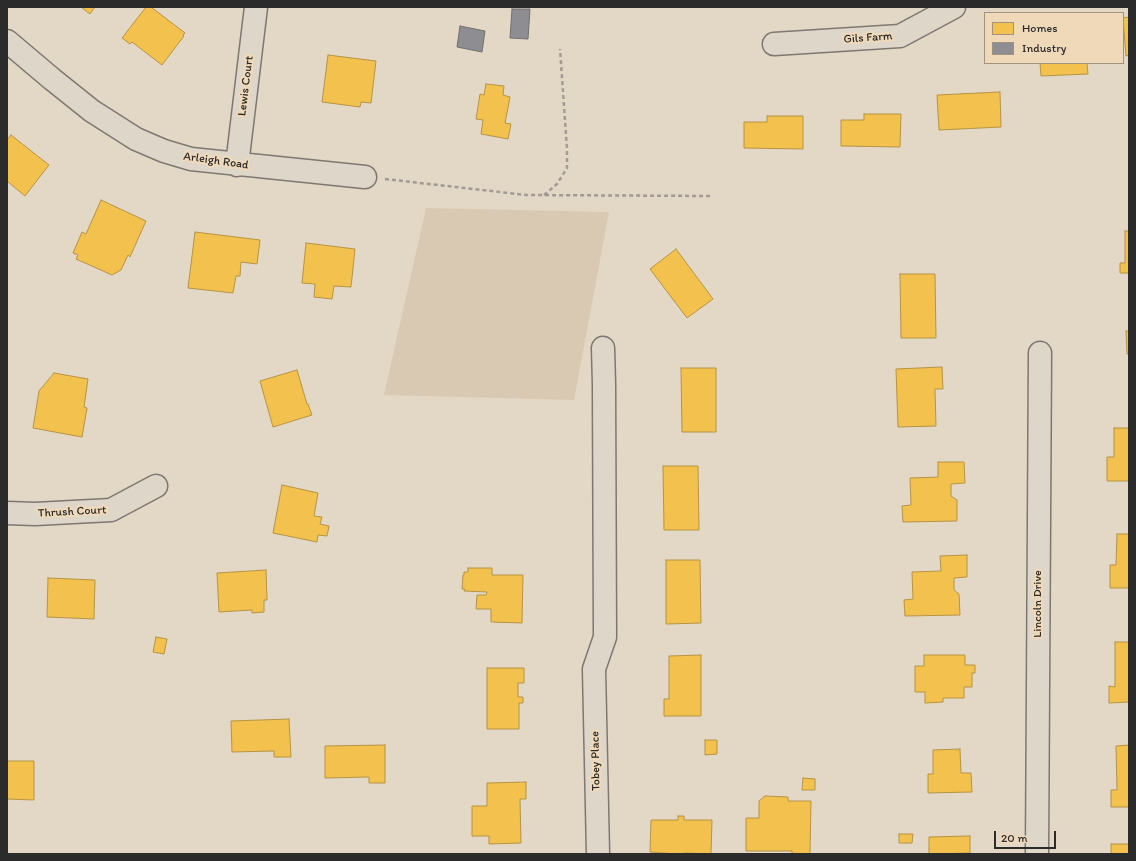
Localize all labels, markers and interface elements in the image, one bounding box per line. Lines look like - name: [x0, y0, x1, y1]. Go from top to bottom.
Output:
- legend: [984, 12, 1124, 64]
- text: Homes: [1022, 21, 1058, 35]
- street label: Gils Farm: [843, 29, 893, 47]
- text: Industry: [1022, 41, 1066, 55]
- street label: Lewis Court: [235, 55, 257, 117]
- street label: Arleigh Road: [182, 149, 250, 173]
- street label: Thrush Court: [37, 503, 107, 521]
- street label: Lincoln Drive: [1031, 570, 1045, 638]
- street label: Tobey Place: [588, 731, 604, 791]
- scale bar: [996, 823, 1058, 849]
- text: 20 m: [1001, 831, 1028, 845]

